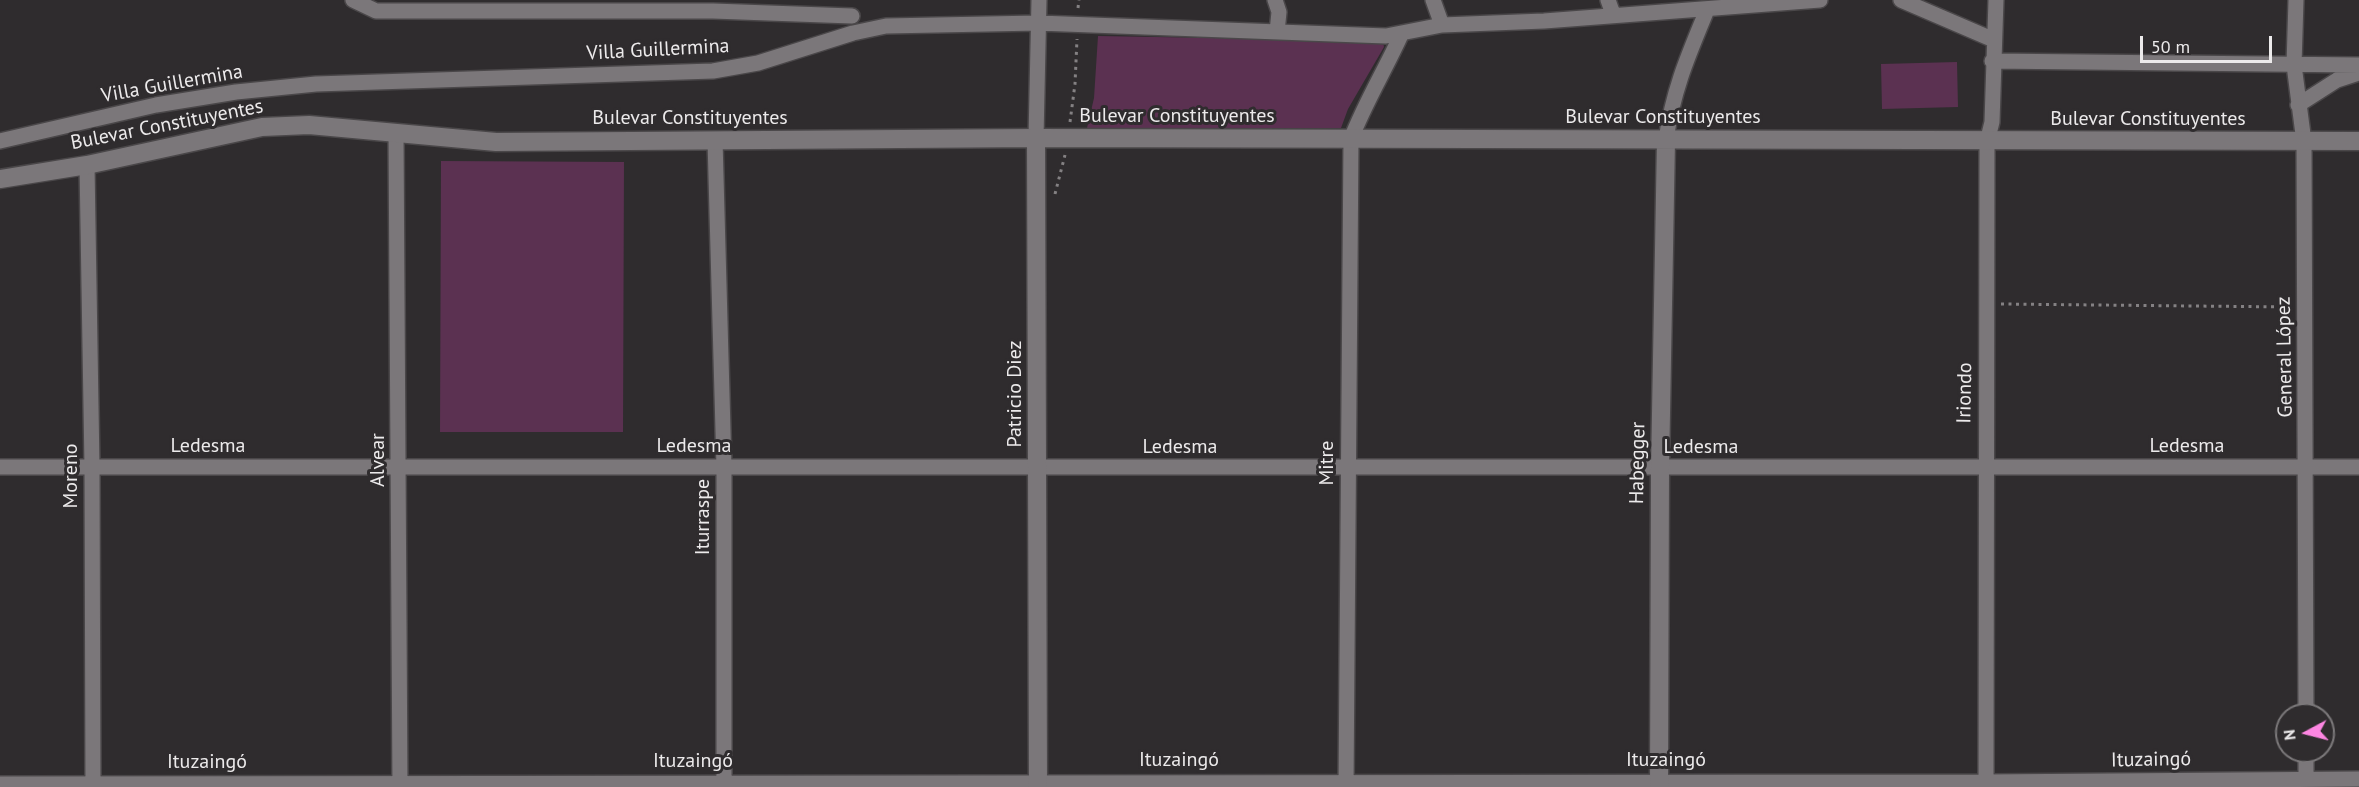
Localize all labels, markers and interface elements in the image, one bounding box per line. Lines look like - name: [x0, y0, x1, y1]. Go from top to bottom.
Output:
- scale bar: [2143, 24, 2275, 62]
- street label: Villa Guillermina: [586, 34, 730, 66]
- text: 50 m: [2151, 35, 2190, 58]
- street label: Villa Guillermina: [99, 60, 245, 108]
- street label: Bulevar Constituyentes: [69, 95, 265, 155]
- street label: Bulevar Constituyentes: [1079, 104, 1275, 128]
- street label: Bulevar Constituyentes: [1565, 105, 1761, 129]
- street label: Bulevar Constituyentes: [592, 106, 788, 130]
- street label: Bulevar Constituyentes: [2050, 107, 2246, 131]
- street label: General López: [2272, 296, 2298, 418]
- street label: Patricio Diez: [1003, 340, 1027, 448]
- street label: Iriondo: [1952, 362, 1978, 424]
- street label: Habegger: [1625, 422, 1651, 504]
- street label: Alvear: [366, 433, 390, 487]
- street label: Ledesma: [171, 434, 245, 458]
- street label: Ledesma: [657, 434, 731, 458]
- street label: Ledesma: [2150, 434, 2224, 458]
- street label: Ledesma: [1143, 435, 1217, 459]
- street label: Ledesma: [1664, 435, 1738, 459]
- street label: Mitre: [1315, 441, 1339, 485]
- street label: Moreno: [59, 443, 83, 509]
- street label: Iturraspe: [691, 479, 715, 555]
- north arrow: [2275, 703, 2335, 763]
- text: N: [2279, 729, 2300, 741]
- street label: Ituzaingó: [2111, 747, 2191, 773]
- street label: Ituzaingó: [1139, 748, 1219, 772]
- street label: Ituzaingó: [1626, 748, 1706, 772]
- street label: Ituzaingó: [653, 749, 733, 773]
- street label: Ituzaingó: [167, 750, 247, 774]

